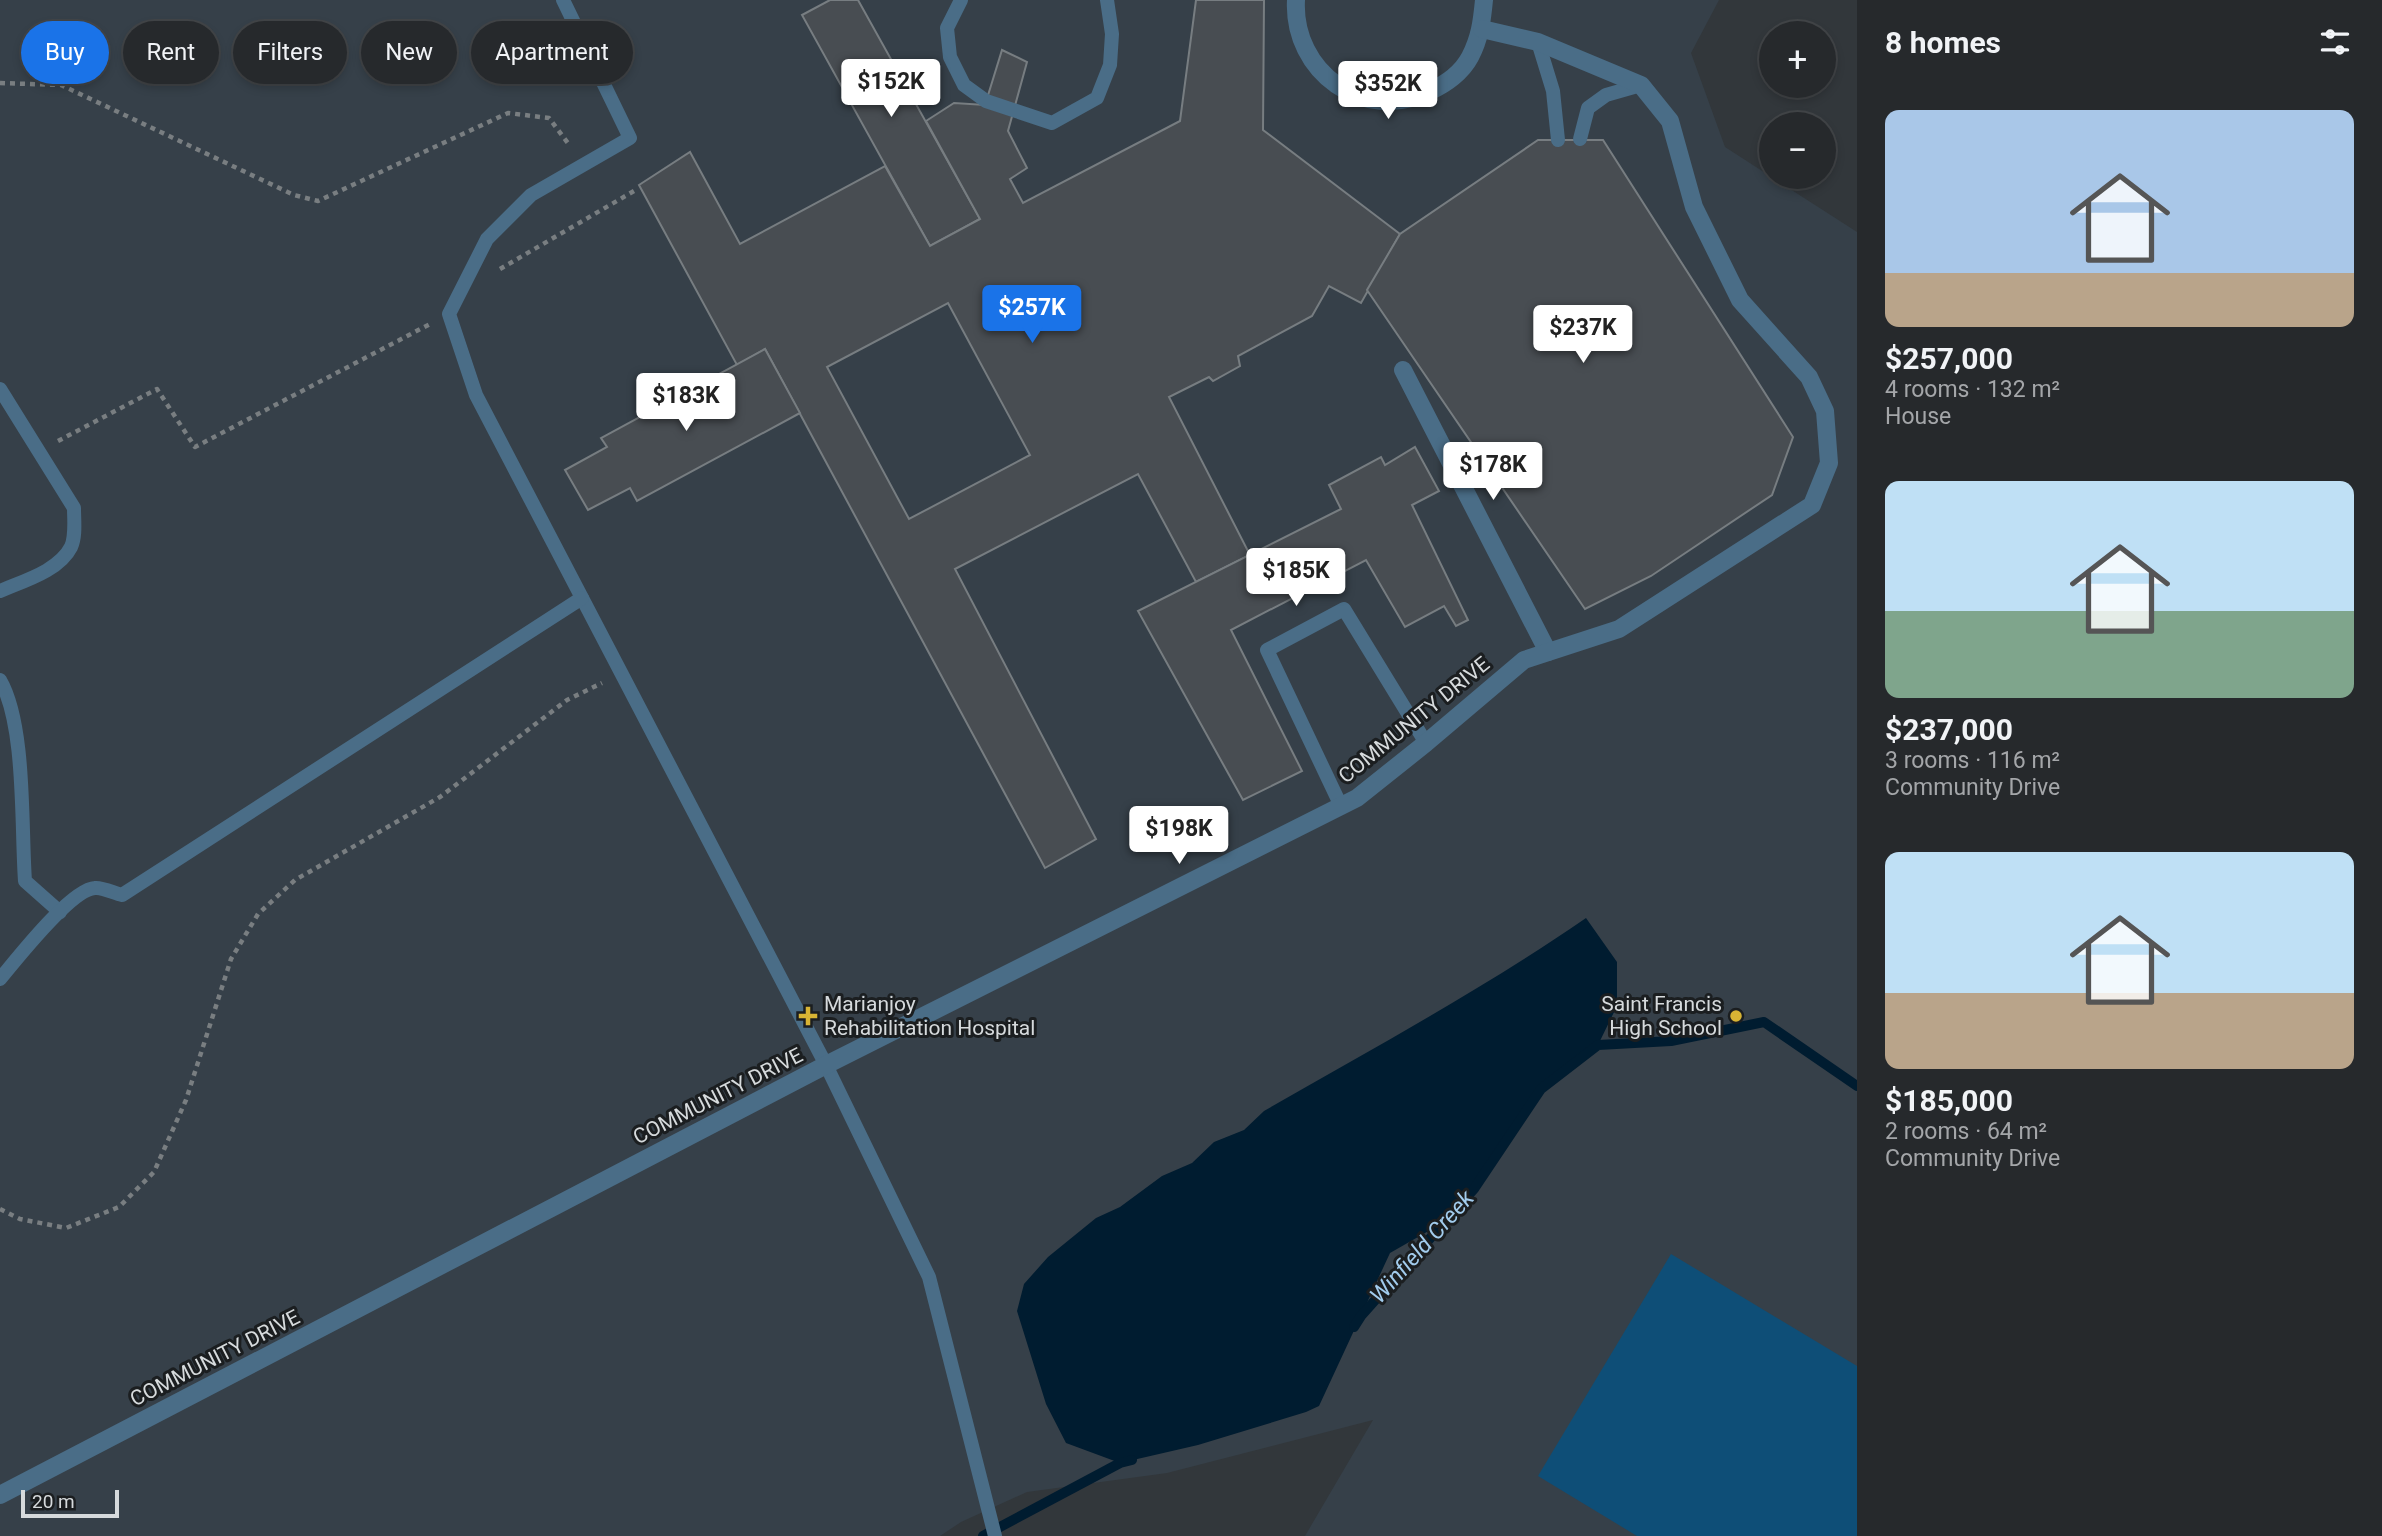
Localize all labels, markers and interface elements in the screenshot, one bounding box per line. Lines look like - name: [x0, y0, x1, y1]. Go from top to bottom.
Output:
- chip: Buy: [21, 21, 109, 84]
- chip: Rent: [123, 21, 219, 84]
- chip: Filters: [233, 21, 347, 84]
- chip: New: [361, 21, 457, 84]
- chip: Apartment: [471, 21, 633, 84]
- map controls: [1759, 21, 1836, 189]
- button: +: [1759, 21, 1836, 98]
- icon: filters: [2316, 23, 2354, 61]
- text: 8 homes: [1885, 25, 2001, 60]
- pin: $152K: [842, 60, 940, 119]
- pin: $352K: [1339, 61, 1437, 121]
- text: $152K: [857, 68, 925, 95]
- text: $352K: [1354, 70, 1422, 97]
- button: −: [1759, 112, 1836, 189]
- icon: home: [2057, 155, 2183, 281]
- pin: $257K: [983, 286, 1081, 345]
- text: $257K: [998, 294, 1066, 321]
- pin: $237K: [1534, 306, 1632, 365]
- text: $237K: [1549, 314, 1617, 341]
- text: $257,000: [1885, 341, 2013, 376]
- pin: $183K: [637, 374, 735, 433]
- text: 4 rooms · 132 m²: [1885, 376, 2060, 403]
- text: $183K: [652, 382, 720, 409]
- text: House: [1885, 403, 1951, 430]
- pin: $178K: [1444, 442, 1542, 502]
- text: $178K: [1459, 451, 1527, 478]
- icon: home: [2057, 526, 2183, 652]
- pin: $185K: [1247, 548, 1345, 608]
- text: $185K: [1262, 557, 1330, 584]
- street label: COMMUNITY DRIVE: [1334, 652, 1494, 788]
- text: $237,000: [1885, 712, 2013, 747]
- text: 3 rooms · 116 m²: [1885, 747, 2060, 774]
- text: Community Drive: [1885, 774, 2060, 801]
- pin: $198K: [1130, 806, 1228, 866]
- text: $198K: [1145, 815, 1213, 842]
- icon: home: [2057, 897, 2183, 1023]
- place label: Marianjoy Rehabilitation Hospital: [824, 992, 1035, 1040]
- place label: Saint Francis High School: [1601, 992, 1722, 1040]
- marker: Marianjoy Rehabilitation Hospital: [798, 1006, 818, 1026]
- marker: Saint Francis High School: [1728, 1008, 1744, 1024]
- street label: COMMUNITY DRIVE: [629, 1043, 807, 1149]
- text: $185,000: [1885, 1083, 2013, 1118]
- text: 2 rooms · 64 m²: [1885, 1118, 2047, 1145]
- text: Community Drive: [1885, 1145, 2060, 1172]
- water label: Winfield Creek: [1364, 1185, 1480, 1309]
- street label: COMMUNITY DRIVE: [126, 1305, 304, 1411]
- scale bar: [21, 1487, 119, 1519]
- text: 20 m: [32, 1490, 75, 1513]

